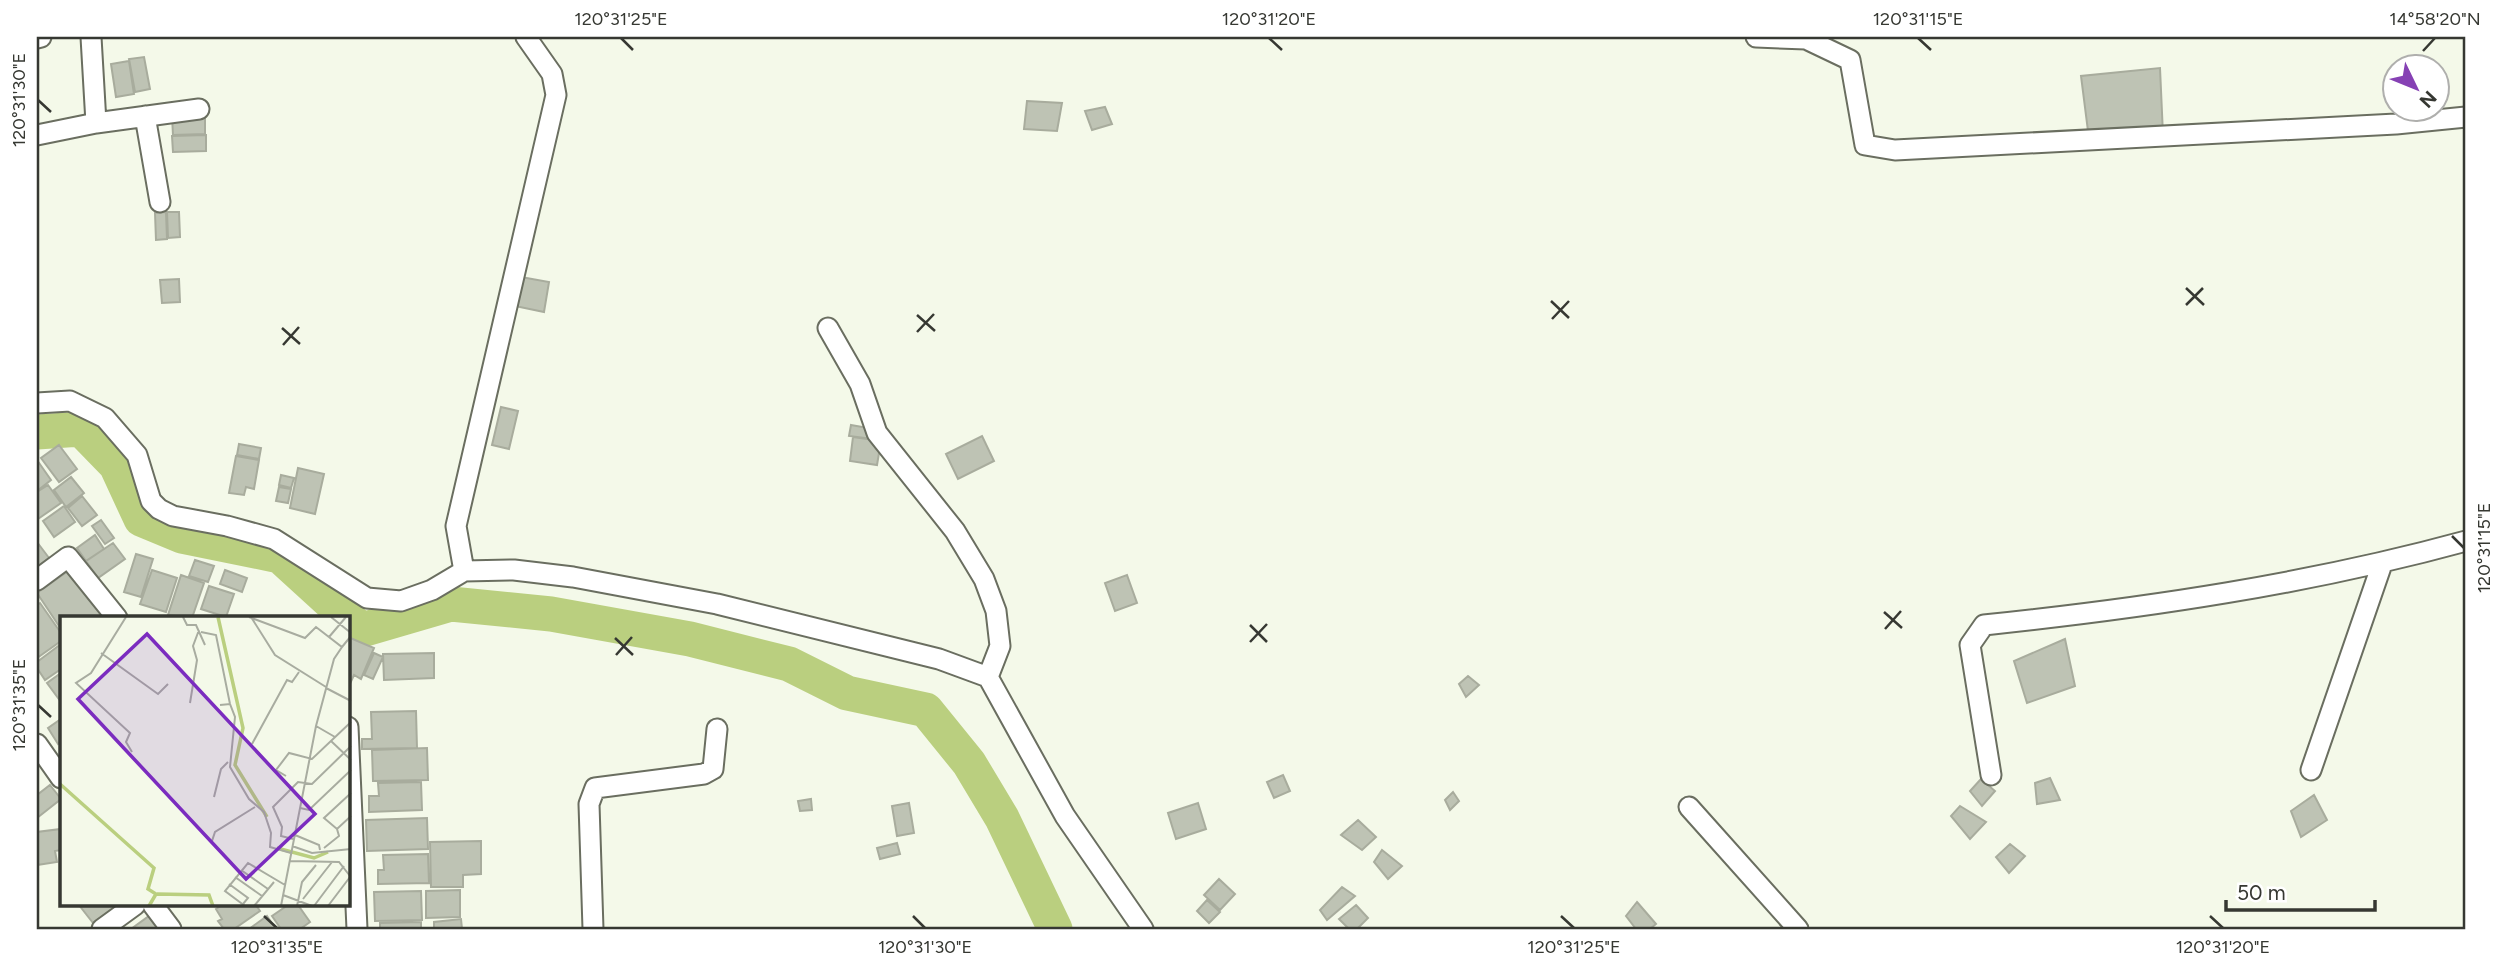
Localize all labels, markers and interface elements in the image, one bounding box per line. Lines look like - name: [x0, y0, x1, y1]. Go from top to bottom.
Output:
- text: 120°31'25"E: [574, 8, 668, 30]
- text: 120°31'20"E: [1222, 8, 1316, 30]
- text: 120°31'15"E: [1873, 8, 1963, 30]
- text: 14°58'20"N: [2389, 8, 2481, 30]
- north arrow: [2380, 52, 2450, 122]
- text: 120°31'30"E: [8, 53, 30, 147]
- text: N: [2415, 86, 2441, 112]
- text: 120°31'15"E: [2473, 503, 2495, 593]
- inset map: [60, 616, 350, 906]
- text: 120°31'35"E: [8, 658, 30, 752]
- scale bar: [2226, 868, 2375, 912]
- text: 50 m: [2237, 880, 2286, 905]
- text: 120°31'35"E: [230, 936, 324, 958]
- text: 120°31'30"E: [878, 936, 972, 958]
- text: 120°31'25"E: [1527, 936, 1621, 958]
- text: 120°31'20"E: [2176, 936, 2270, 958]

